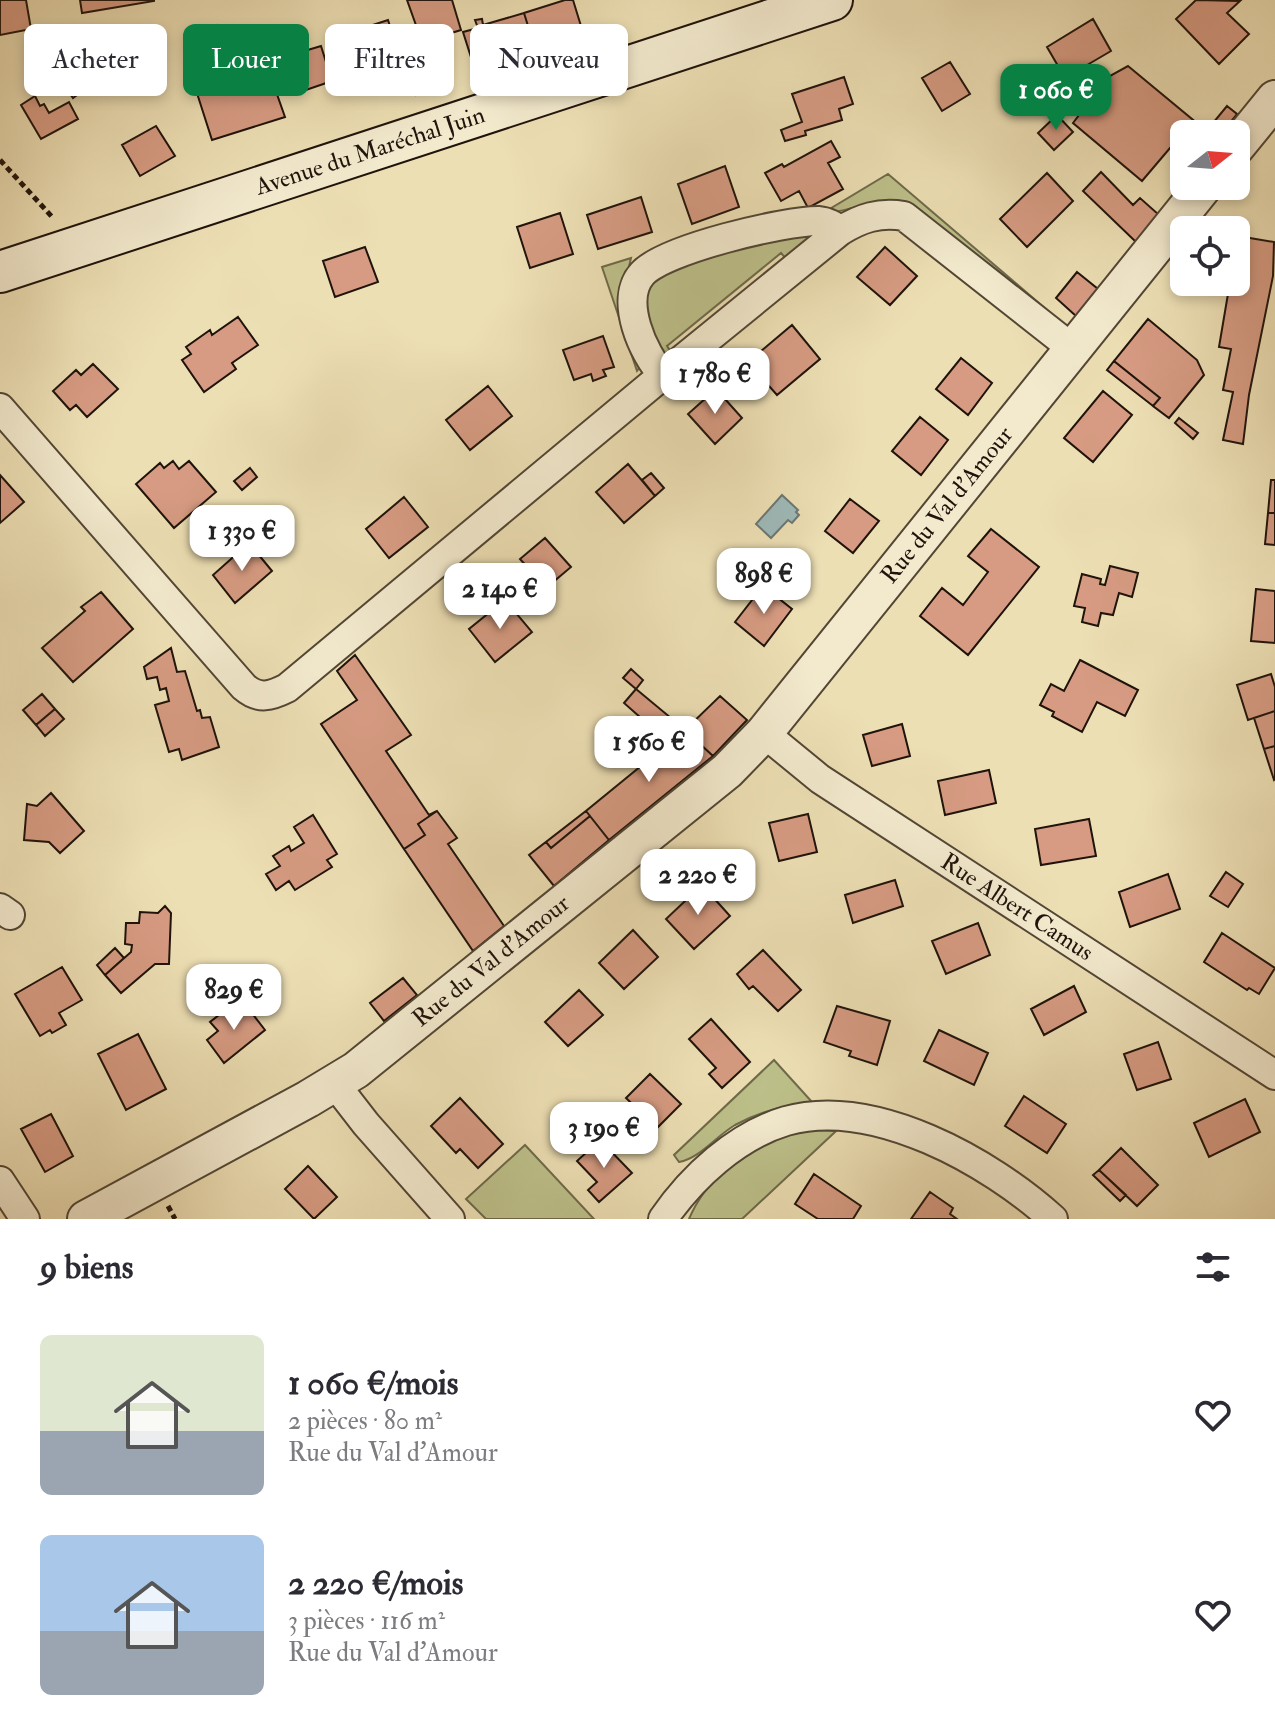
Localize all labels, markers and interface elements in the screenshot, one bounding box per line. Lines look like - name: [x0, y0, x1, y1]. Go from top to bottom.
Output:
- chip: Acheter: [24, 24, 167, 96]
- chip: Louer: [183, 24, 309, 96]
- chip: Filtres: [325, 24, 454, 96]
- chip: Nouveau: [470, 24, 628, 96]
- pin: 1 060 €: [982, 64, 1130, 132]
- text: 1 060 €: [1018, 74, 1094, 106]
- street label: Avenue du Maréchal Juin: [250, 99, 489, 203]
- north arrow: [1170, 120, 1250, 200]
- map controls: [1170, 120, 1250, 296]
- button: locate: [1170, 216, 1250, 296]
- pin: 1 780 €: [641, 348, 789, 416]
- text: 1 780 €: [679, 358, 751, 390]
- street label: Rue du Val d'Amour: [874, 420, 1020, 590]
- pin: 1 330 €: [168, 505, 316, 573]
- text: 1 330 €: [208, 515, 276, 547]
- pin: 898 €: [708, 548, 820, 616]
- text: 898 €: [735, 558, 793, 590]
- pin: 2 140 €: [426, 563, 574, 631]
- text: 2 140 €: [462, 573, 538, 605]
- pin: 1 560 €: [575, 716, 723, 784]
- text: 1 560 €: [612, 726, 686, 758]
- street label: Rue Albert Camus: [935, 846, 1099, 968]
- pin: 2 220 €: [624, 849, 772, 917]
- text: 2 220 €: [658, 859, 738, 891]
- street label: Rue du Val d'Amour: [406, 888, 576, 1034]
- pin: 829 €: [178, 964, 290, 1032]
- text: 829 €: [204, 974, 264, 1006]
- pin: 3 190 €: [530, 1102, 678, 1170]
- text: 3 190 €: [568, 1112, 640, 1144]
- icon: filters: [1191, 1245, 1235, 1289]
- text: 9 biens: [40, 1246, 133, 1289]
- text: 1 060 €/mois: [288, 1362, 458, 1405]
- icon: home: [104, 1367, 200, 1463]
- icon: heart: [1191, 1393, 1235, 1437]
- text: 2 pièces · 80 m²: [288, 1405, 442, 1437]
- text: Rue du Val d'Amour: [288, 1437, 498, 1469]
- text: 2 220 €/mois: [288, 1562, 463, 1605]
- icon: home: [104, 1567, 200, 1663]
- icon: heart: [1191, 1593, 1235, 1637]
- text: 3 pièces · 116 m²: [288, 1605, 445, 1637]
- text: Rue du Val d'Amour: [288, 1637, 498, 1669]

